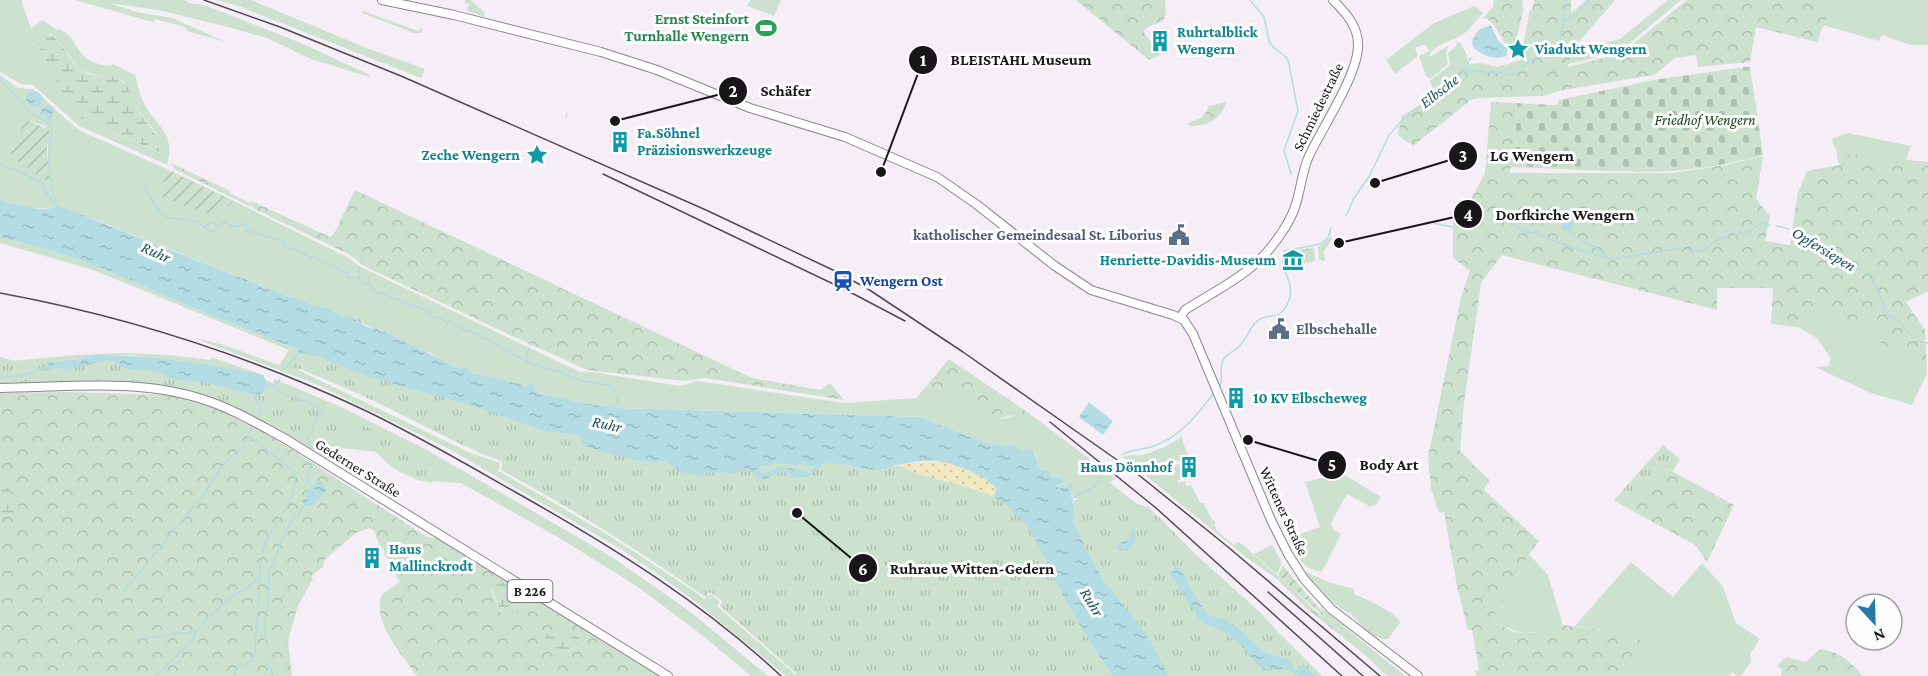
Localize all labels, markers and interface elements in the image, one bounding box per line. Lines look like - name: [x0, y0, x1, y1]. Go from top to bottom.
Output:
- place label: Ernst Steinfort Turnhalle Wengern: [624, 11, 750, 44]
- sports icon: Ernst Steinfort Turnhalle Wengern: [754, 16, 778, 40]
- place label: Ruhrtalblick Wengern: [1176, 24, 1259, 57]
- building icon: Ruhrtalblick Wengern: [1148, 29, 1172, 53]
- place icon: Viadukt Wengern: [1506, 37, 1530, 61]
- place label: Viadukt Wengern: [1534, 41, 1647, 57]
- callout: BLEISTAHL Museum: [908, 43, 1103, 77]
- text: 1: [920, 50, 927, 70]
- text: BLEISTAHL Museum: [951, 51, 1092, 68]
- street label: Schmiedestraße: [1290, 60, 1346, 154]
- water label: Elbsche: [1416, 71, 1462, 111]
- callout: Schäfer: [718, 74, 823, 108]
- text: 2: [728, 81, 738, 101]
- text: Schäfer: [761, 82, 812, 99]
- park label: Friedhof Wengern: [1654, 112, 1756, 129]
- place label: Fa.Söhnel Präzisionswerkzeuge: [637, 125, 772, 158]
- building icon: Fa.Söhnel Präzisionswerkzeuge: [608, 130, 632, 154]
- callout: LG Wengern: [1448, 139, 1586, 173]
- place icon: Zeche Wengern: [525, 143, 549, 167]
- text: 3: [1459, 146, 1467, 166]
- place label: Zeche Wengern: [422, 147, 520, 163]
- text: LG Wengern: [1490, 147, 1574, 164]
- callout: Dorfkirche Wengern: [1453, 197, 1646, 231]
- text: 4: [1463, 205, 1473, 225]
- text: Dorfkirche Wengern: [1495, 206, 1635, 223]
- public building icon: katholischer Gemeindesaal St. Liborius: [1167, 223, 1191, 247]
- water label: Opfersiepen: [1789, 223, 1859, 275]
- place label: katholischer Gemeindesaal St. Liborius: [913, 227, 1162, 243]
- water label: Ruhr: [139, 238, 174, 266]
- museum icon: Henriette-Davidis-Museum: [1281, 248, 1305, 272]
- place label: Henriette-Davidis-Museum: [1100, 252, 1276, 268]
- station icon: Wengern Ost: [831, 269, 855, 293]
- place label: Wengern Ost: [859, 273, 944, 289]
- public building icon: Elbschehalle: [1267, 317, 1291, 341]
- place label: Elbschehalle: [1296, 321, 1377, 337]
- building icon: 10 KV Elbscheweg: [1224, 386, 1248, 410]
- place label: 10 KV Elbscheweg: [1253, 390, 1367, 406]
- water label: Ruhr: [591, 413, 624, 436]
- street label: Gederner Straße: [312, 435, 404, 501]
- callout: Body Art: [1317, 448, 1430, 482]
- building icon: Haus Dönnhof: [1177, 455, 1201, 479]
- text: 5: [1328, 455, 1336, 475]
- text: Body Art: [1359, 456, 1419, 473]
- place label: Haus Dönnhof: [1080, 459, 1173, 475]
- street label: Wittener Straße: [1257, 464, 1312, 558]
- place label: Haus Mallinckrodt: [389, 541, 473, 574]
- building icon: Haus Mallinckrodt: [360, 546, 384, 570]
- callout: Ruhraue Witten-Gedern: [848, 551, 1066, 585]
- text: 6: [858, 559, 868, 579]
- text: Ruhraue Witten-Gedern: [890, 560, 1054, 577]
- road number: B 226: [508, 580, 552, 602]
- water label: Ruhr: [1077, 585, 1107, 620]
- north arrow: [1844, 592, 1904, 652]
- text: N: [1871, 626, 1888, 645]

